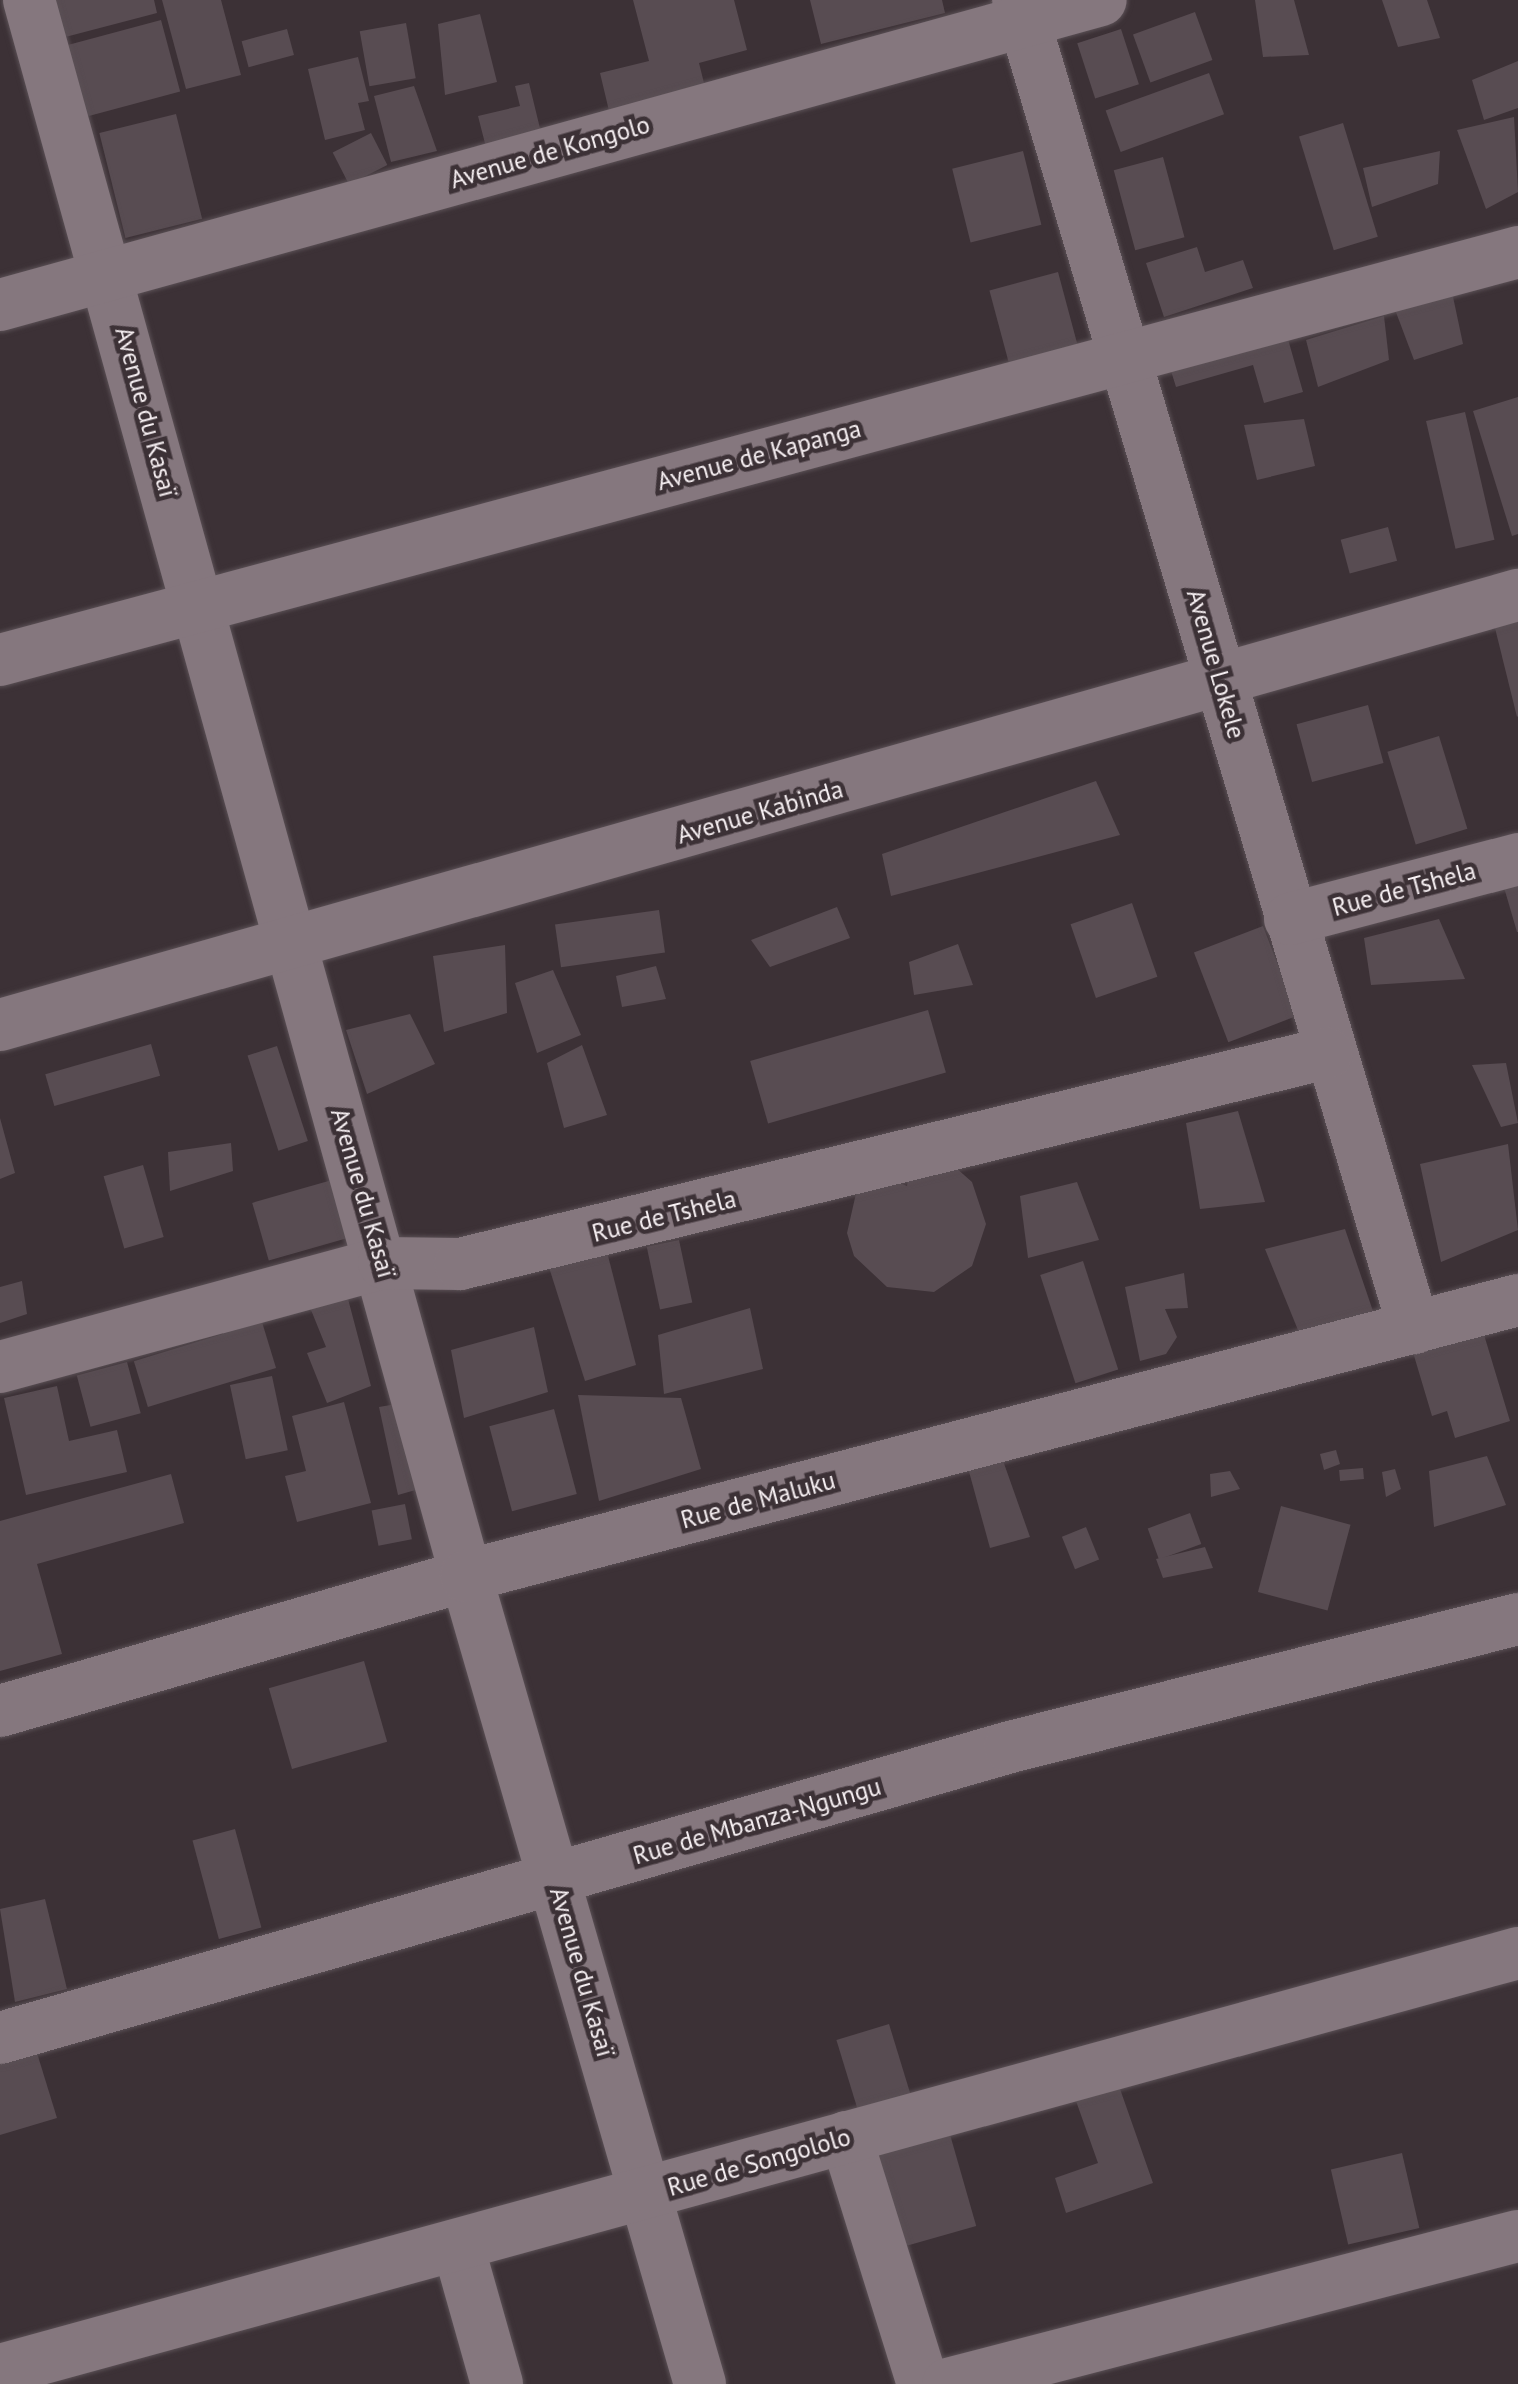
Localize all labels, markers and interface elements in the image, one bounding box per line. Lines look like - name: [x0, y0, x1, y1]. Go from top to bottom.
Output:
- street label: Avenue de Kongolo: [447, 109, 653, 195]
- street label: Avenue du Kasaï: [109, 324, 183, 500]
- street label: Avenue de Kapanga: [654, 413, 864, 497]
- street label: Avenue Lokele: [1180, 586, 1252, 742]
- street label: Avenue Kabinda: [673, 774, 847, 850]
- street label: Rue de Tshela: [1329, 855, 1479, 923]
- street label: Avenue du Kasaï: [324, 1105, 402, 1281]
- street label: Rue de Tshela: [588, 1184, 740, 1248]
- street label: Rue de Maluku: [677, 1465, 839, 1535]
- street label: Rue de Mbanza-Ngungu: [630, 1771, 884, 1871]
- street label: Avenue du Kasaï: [543, 1884, 621, 2060]
- street label: Rue de Songololo: [664, 2122, 854, 2202]

